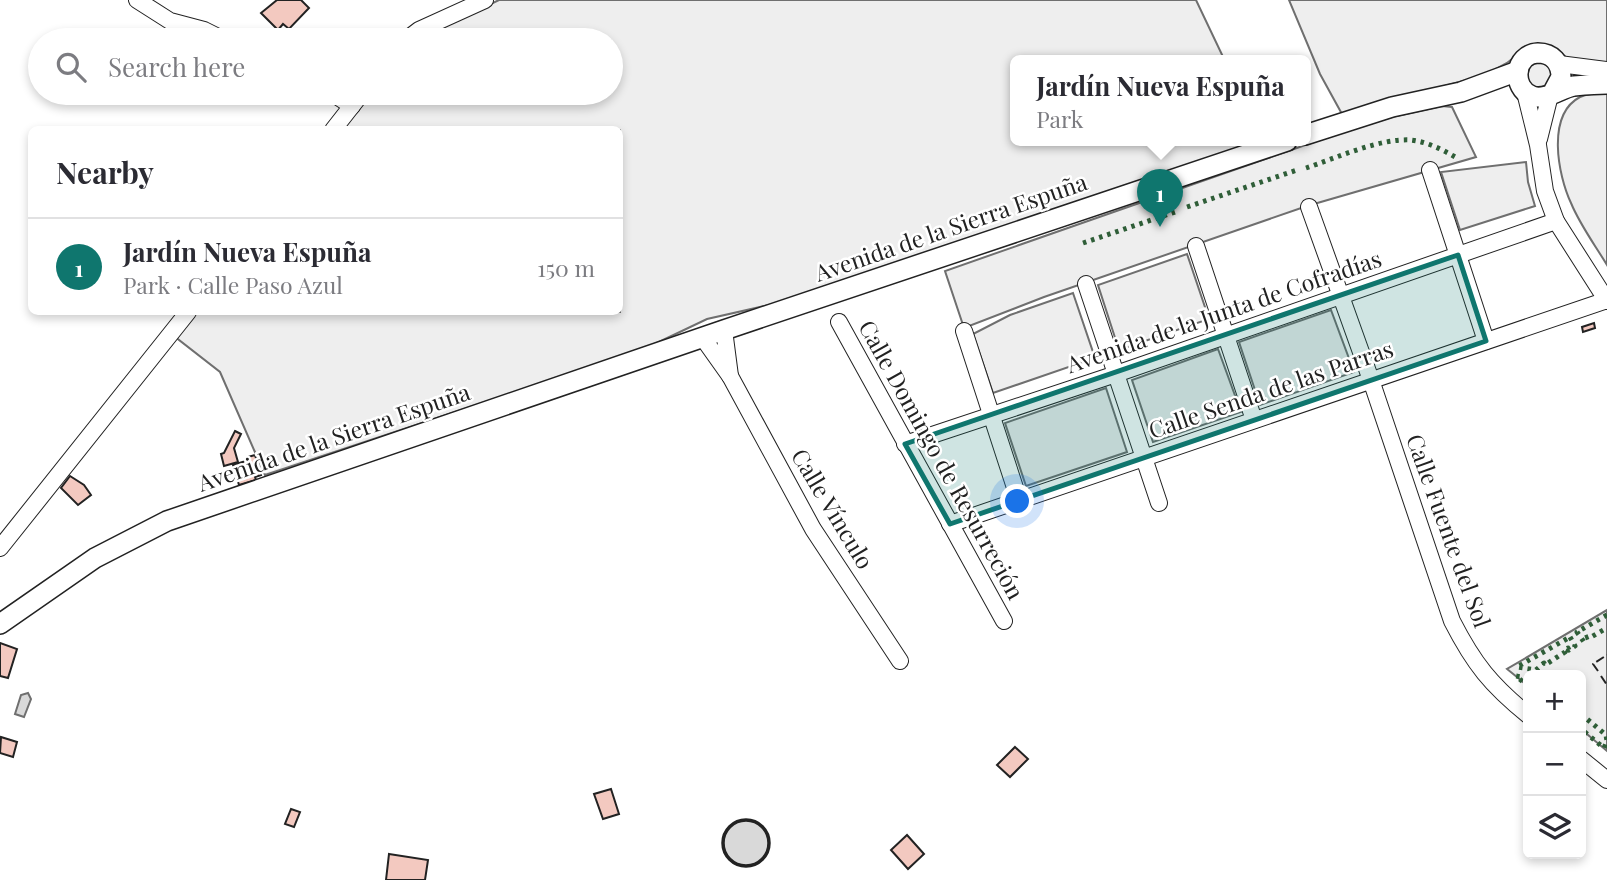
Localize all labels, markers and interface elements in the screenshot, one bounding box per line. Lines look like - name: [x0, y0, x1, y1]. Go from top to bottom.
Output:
- search box: [28, 28, 623, 105]
- icon: search: [52, 48, 90, 86]
- text: Search here: [108, 49, 245, 84]
- popup: [1010, 55, 1311, 146]
- text: Jardín Nueva Espuña: [1036, 68, 1285, 103]
- text: Park: [1036, 103, 1083, 134]
- text: Nearby: [56, 152, 154, 192]
- street label: Avenida de la Sierra Espuña: [809, 165, 1091, 288]
- pin: 1: [1137, 169, 1183, 227]
- text: Jardín Nueva Espuña: [123, 234, 372, 269]
- street label: Avenida de la Junta de Cofradías: [1061, 242, 1385, 379]
- text: 1: [75, 252, 83, 283]
- text: 150 m: [537, 252, 595, 283]
- text: Park · Calle Paso Azul: [123, 269, 343, 300]
- street label: Calle Domingo de Resurreción: [853, 314, 1032, 605]
- street label: Calle Senda de las Parras: [1144, 332, 1397, 445]
- street label: Avenida de la Sierra Espuña: [192, 375, 474, 498]
- street label: Calle Fuente del Sol: [1400, 430, 1499, 632]
- street label: Calle Vínculo: [785, 442, 881, 574]
- your location: [1000, 484, 1034, 518]
- map controls: [1523, 670, 1586, 859]
- button: +: [1523, 670, 1586, 733]
- button: −: [1523, 733, 1586, 796]
- button: layers: [1523, 796, 1586, 859]

